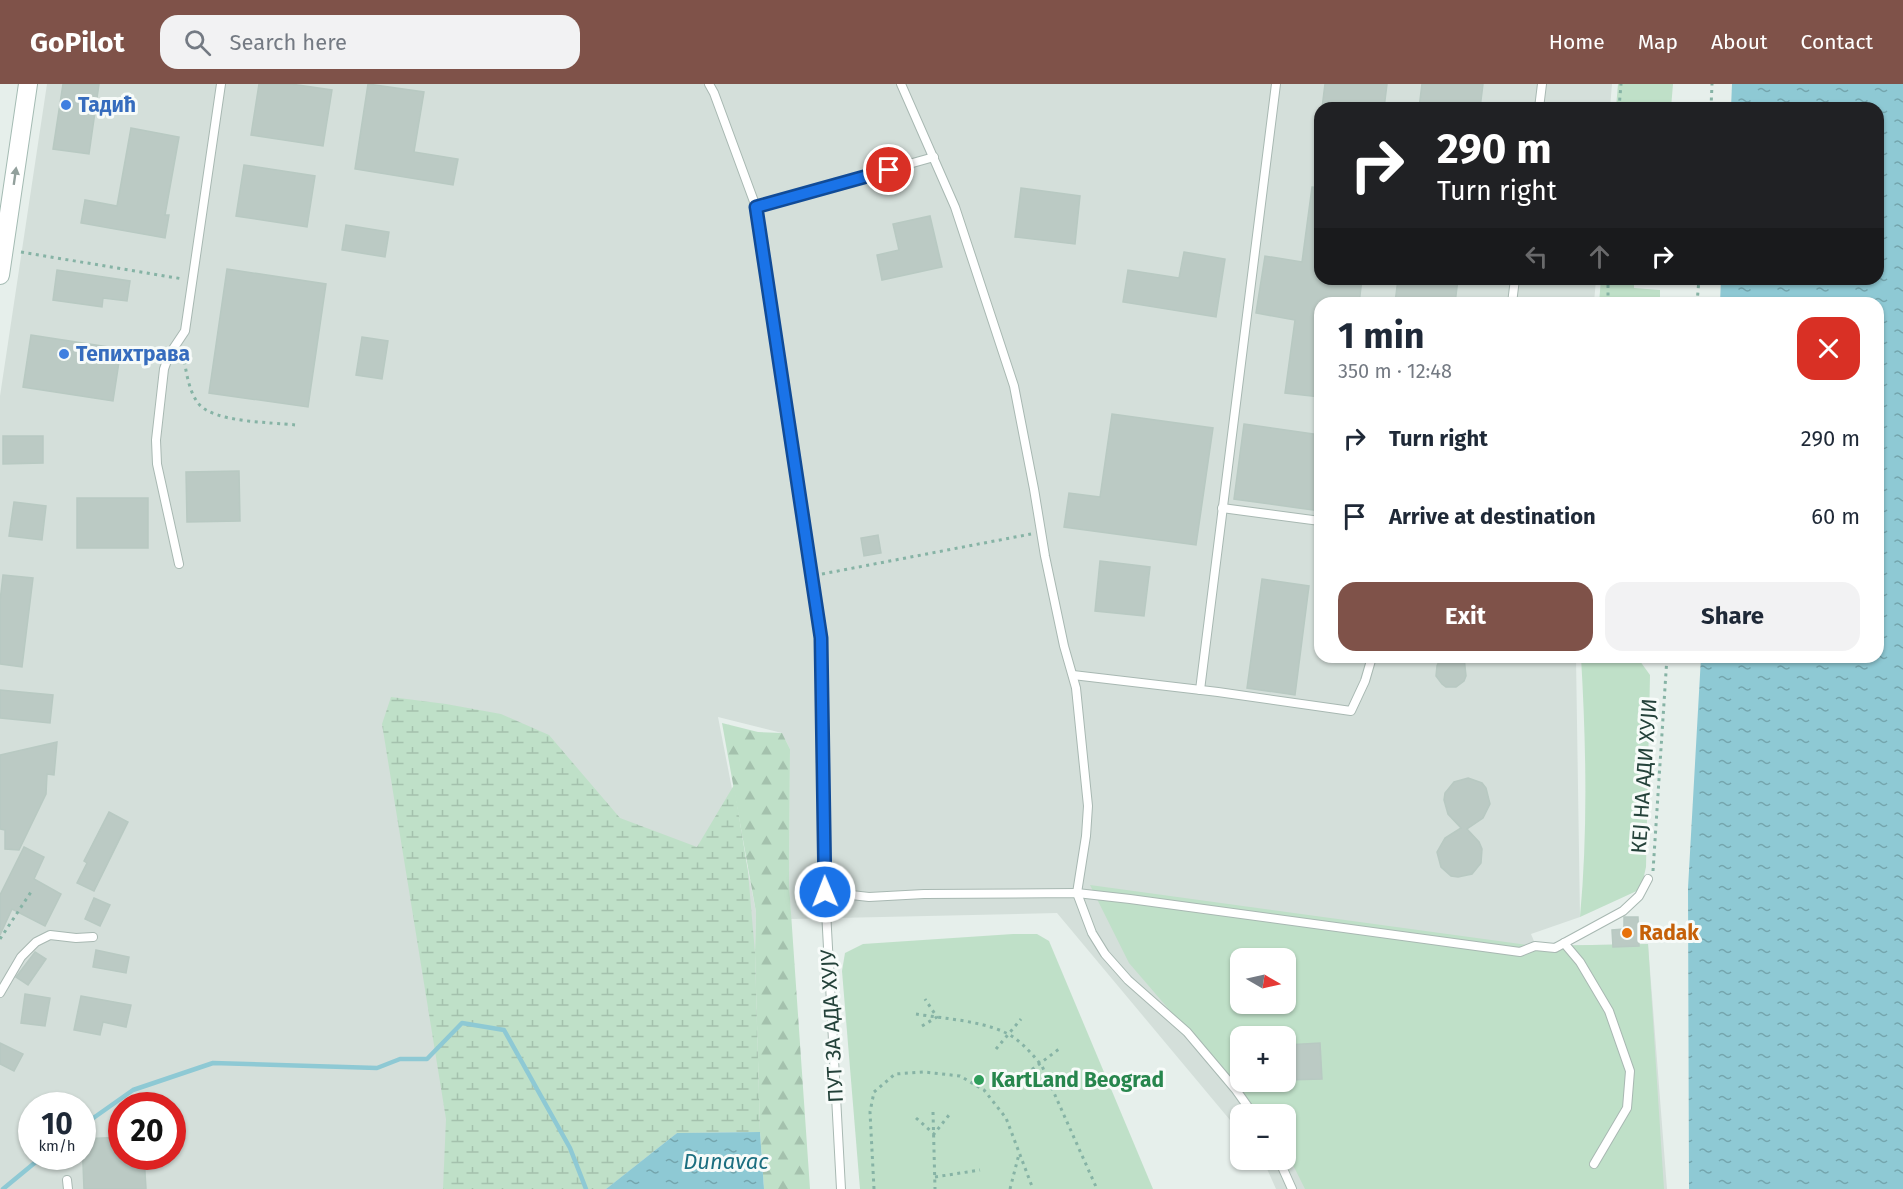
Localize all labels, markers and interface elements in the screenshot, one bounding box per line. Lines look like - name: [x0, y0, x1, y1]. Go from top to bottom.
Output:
- search box: [160, 15, 580, 69]
- text: GoPilot: [30, 26, 124, 59]
- icon: search: [181, 26, 214, 59]
- text: Search here: [229, 29, 347, 56]
- text: Home: [1549, 29, 1605, 55]
- text: Map: [1638, 29, 1678, 55]
- text: About: [1711, 29, 1768, 55]
- text: Contact: [1801, 29, 1873, 55]
- place label: Тадић: [78, 92, 136, 118]
- marker: Тадић: [59, 98, 73, 112]
- text: 290 m: [1437, 124, 1552, 174]
- icon: right: [1338, 126, 1416, 204]
- pin: [863, 144, 914, 195]
- icon: arrive: [872, 153, 905, 186]
- one-way arrow: [10, 166, 19, 185]
- text: Turn right: [1437, 175, 1557, 207]
- icon: left: [1520, 240, 1553, 273]
- icon: ahead: [1583, 240, 1616, 273]
- icon: right: [1646, 240, 1679, 273]
- text: 1 min: [1338, 314, 1425, 358]
- button: close: [1797, 317, 1860, 380]
- place label: Тепихтрава: [76, 341, 190, 367]
- marker: Тепихтрава: [57, 347, 71, 361]
- text: 350 m · 12:48: [1338, 359, 1452, 383]
- icon: right: [1338, 422, 1371, 455]
- text: Turn right: [1389, 425, 1488, 452]
- text: 290 m: [1801, 425, 1860, 452]
- icon: arrive: [1338, 500, 1371, 533]
- text: Arrive at destination: [1389, 503, 1596, 530]
- text: 60 m: [1811, 503, 1860, 530]
- button: Exit: [1338, 582, 1593, 651]
- button: Share: [1605, 582, 1860, 651]
- street label: КЕЈ НА АДИ ХУЈИ: [1626, 698, 1662, 854]
- position arrow: [793, 860, 857, 924]
- place label: Radak: [1639, 920, 1699, 946]
- marker: Radak: [1620, 926, 1634, 940]
- street label: ПУТ ЗА АДА ХУЈУ: [815, 948, 849, 1103]
- north arrow: [1230, 948, 1296, 1014]
- map controls: [1230, 948, 1296, 1170]
- button: +: [1230, 1026, 1296, 1092]
- place label: KartLand Beograd: [991, 1067, 1164, 1093]
- marker: KartLand Beograd: [972, 1073, 986, 1087]
- speed limit sign: 20: [108, 1092, 186, 1170]
- button: −: [1230, 1104, 1296, 1170]
- text: 10: [41, 1106, 73, 1142]
- text: km/h: [38, 1137, 76, 1155]
- water label: Dunavac: [683, 1148, 769, 1175]

